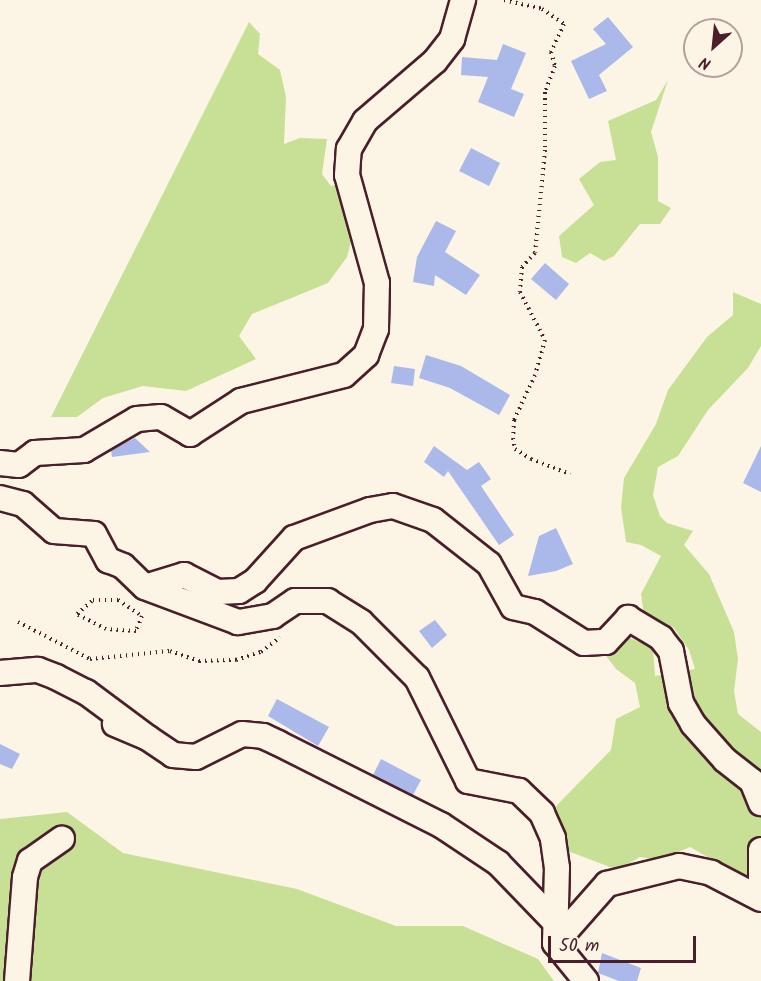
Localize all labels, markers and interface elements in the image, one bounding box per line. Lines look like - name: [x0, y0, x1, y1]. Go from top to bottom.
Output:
- north arrow: [683, 18, 743, 78]
- text: N: [695, 49, 716, 76]
- scale bar: [551, 924, 700, 962]
- text: 50 m: [559, 932, 599, 961]

